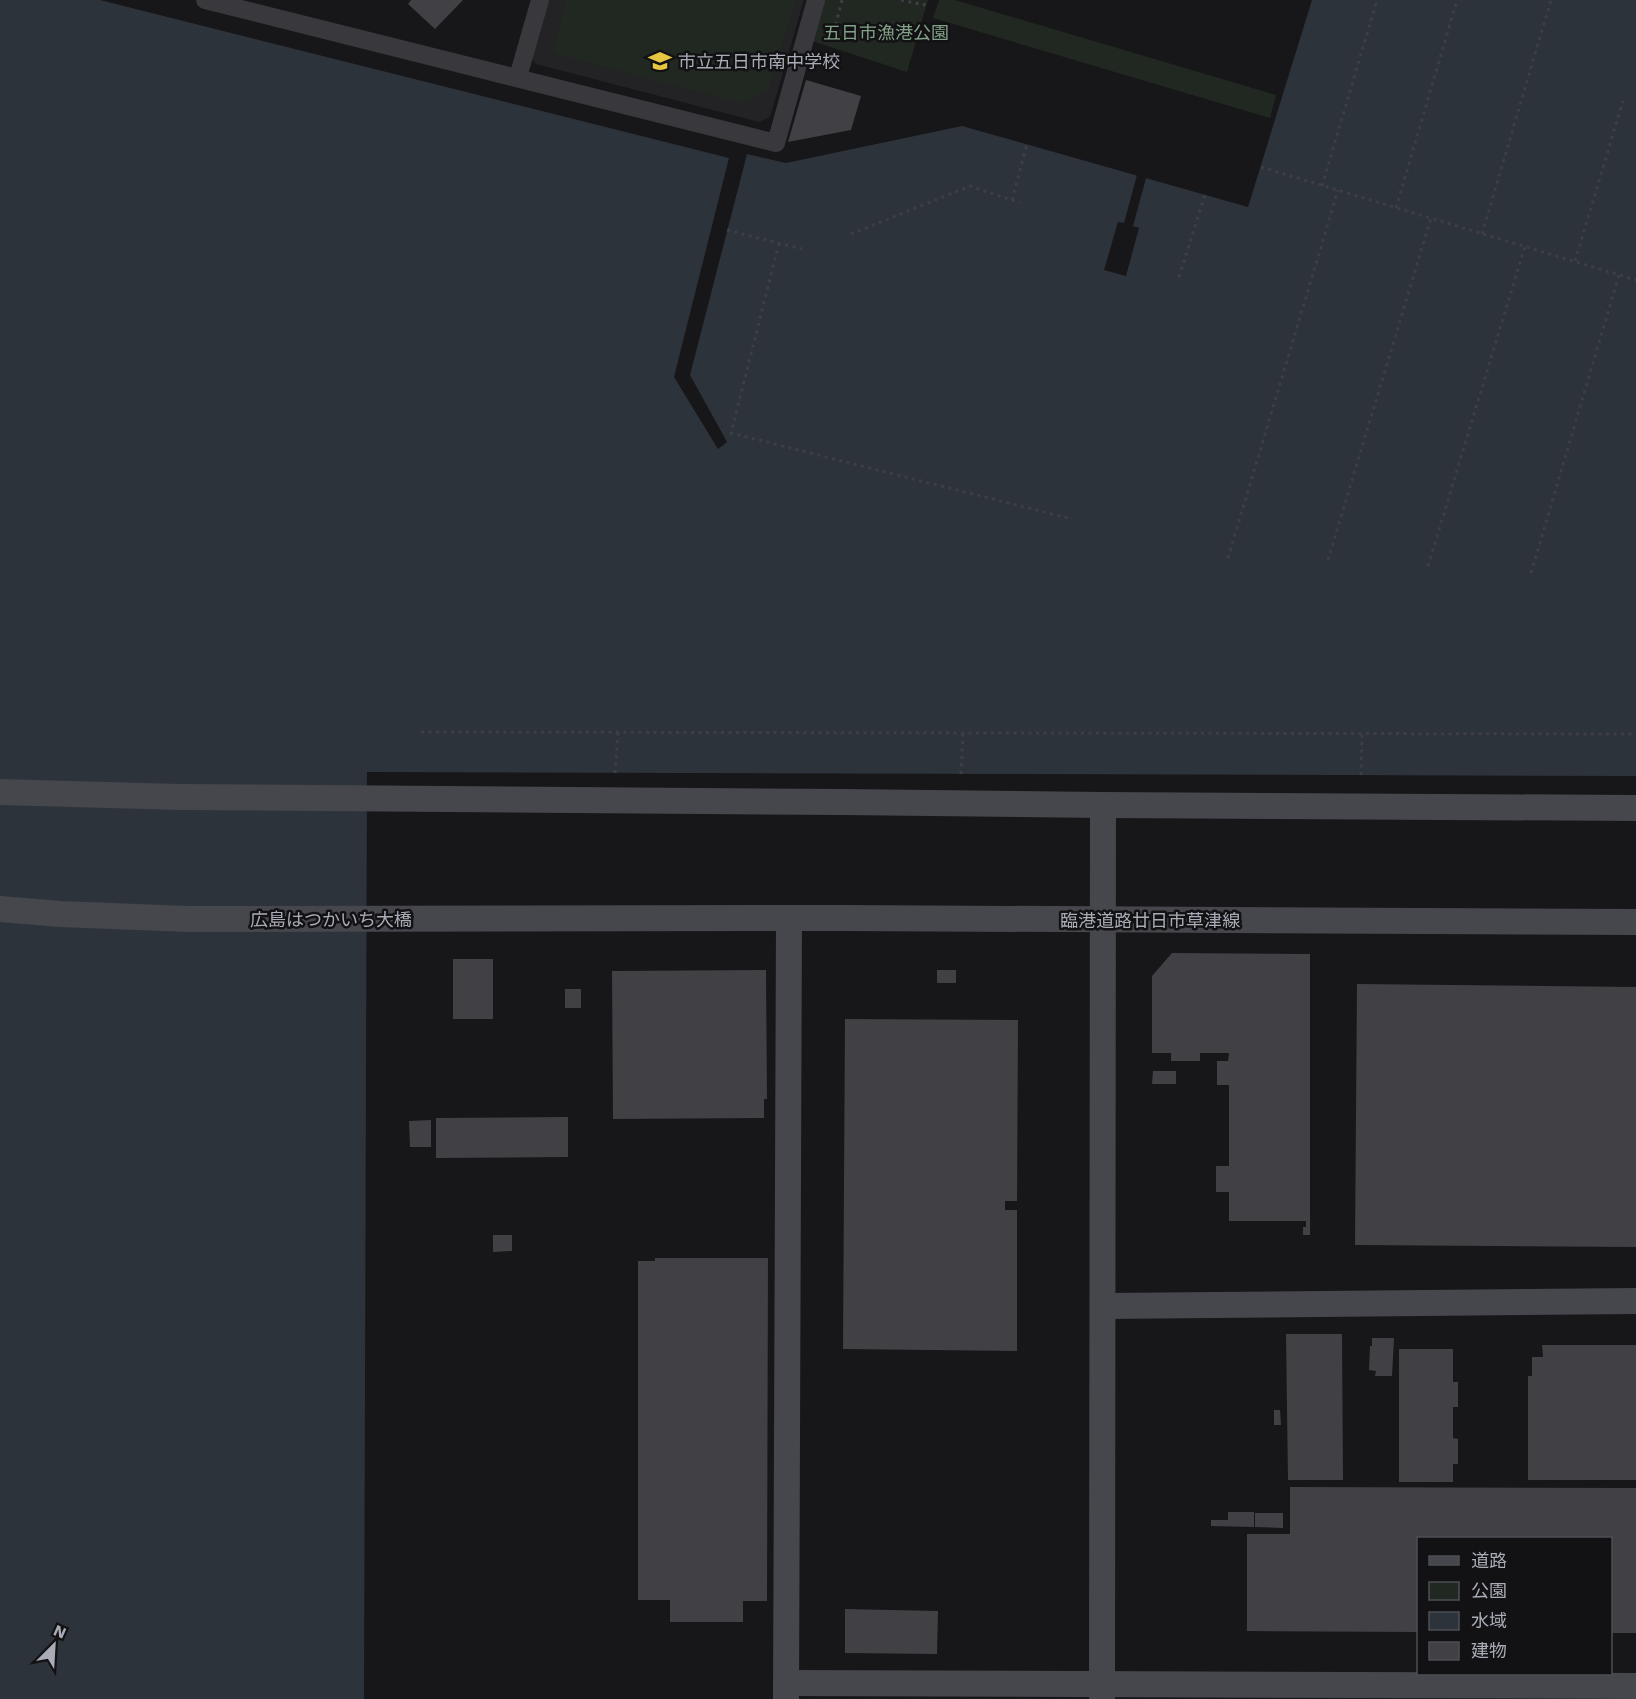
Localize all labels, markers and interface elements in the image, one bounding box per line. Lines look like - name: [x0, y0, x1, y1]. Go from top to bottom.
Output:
- park label: 五日市漁港公園: [823, 22, 949, 43]
- school or university icon: 市立五日市南中学校: [647, 48, 673, 74]
- place label: 市立五日市南中学校: [678, 51, 840, 72]
- street label: 広島はつかいち大橋: [250, 909, 412, 930]
- street label: 臨港道路廿日市草津線: [1060, 910, 1240, 931]
- legend: [1417, 1537, 1612, 1675]
- text: 道路: [1471, 1550, 1507, 1571]
- text: 公園: [1471, 1580, 1507, 1601]
- text: 水域: [1471, 1610, 1507, 1631]
- north arrow: [24, 1615, 84, 1675]
- text: N: [51, 1621, 69, 1643]
- text: 建物: [1471, 1640, 1507, 1661]

